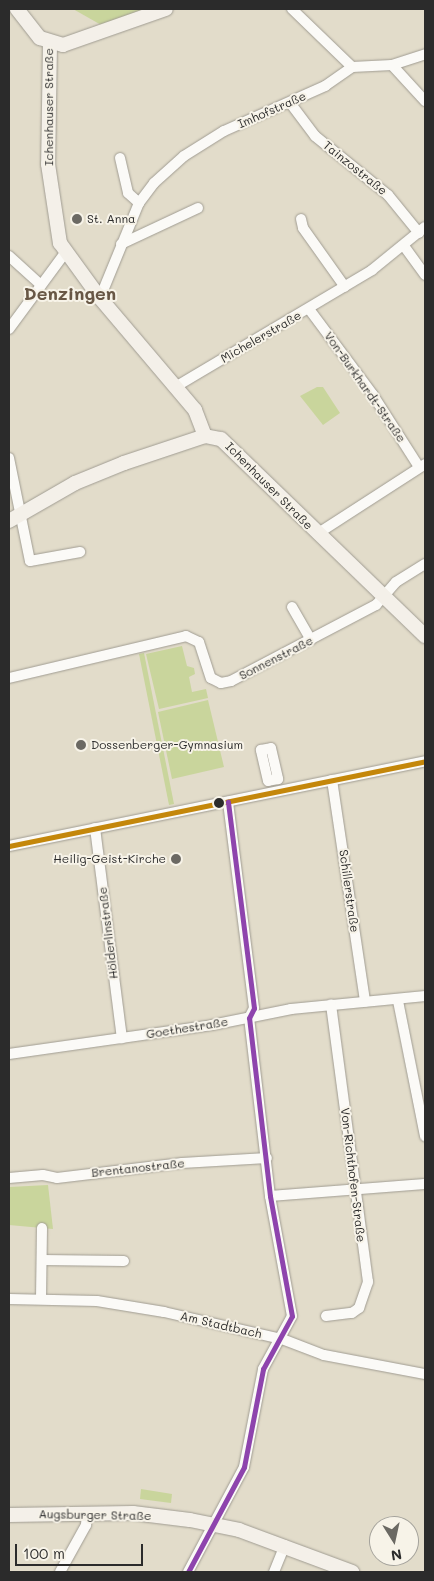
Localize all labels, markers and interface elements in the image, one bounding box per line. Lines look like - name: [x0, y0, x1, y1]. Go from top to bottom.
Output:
- street label: Ichenhauser Straße: [42, 48, 56, 166]
- street label: Imhofstraße: [236, 89, 308, 131]
- street label: Tainzostraße: [320, 138, 390, 198]
- place label: St. Anna: [87, 212, 136, 226]
- marker: St. Anna: [71, 213, 83, 225]
- district label: Denzingen: [24, 282, 116, 304]
- street label: Michelerstraße: [218, 308, 304, 366]
- street label: Von-Burkhardt-Straße: [321, 329, 409, 445]
- street label: Ichenhauser Straße: [222, 439, 316, 533]
- street label: Sonnenstraße: [237, 633, 315, 683]
- place label: Dossenberger-Gymnasium: [91, 738, 243, 752]
- marker: Dossenberger-Gymnasium: [75, 739, 87, 751]
- unlabelled marker: [214, 798, 224, 808]
- street label: Schillerstraße: [336, 849, 362, 933]
- place label: Heilig-Geist-Kirche: [53, 852, 166, 866]
- marker: Heilig-Geist-Kirche: [170, 853, 182, 865]
- street label: Hölderlinstraße: [95, 886, 121, 980]
- street label: Goethestraße: [145, 1014, 229, 1042]
- street label: Von-Richthofen-Straße: [338, 1107, 368, 1243]
- street label: Brentanostraße: [91, 1156, 185, 1180]
- street label: Am Stadtbach: [179, 1309, 263, 1341]
- street label: Augsburger Straße: [39, 1507, 151, 1523]
- north arrow: [369, 1516, 419, 1566]
- scale bar: [18, 1534, 145, 1566]
- text: 100 m: [23, 1543, 65, 1563]
- text: N: [390, 1545, 403, 1566]

